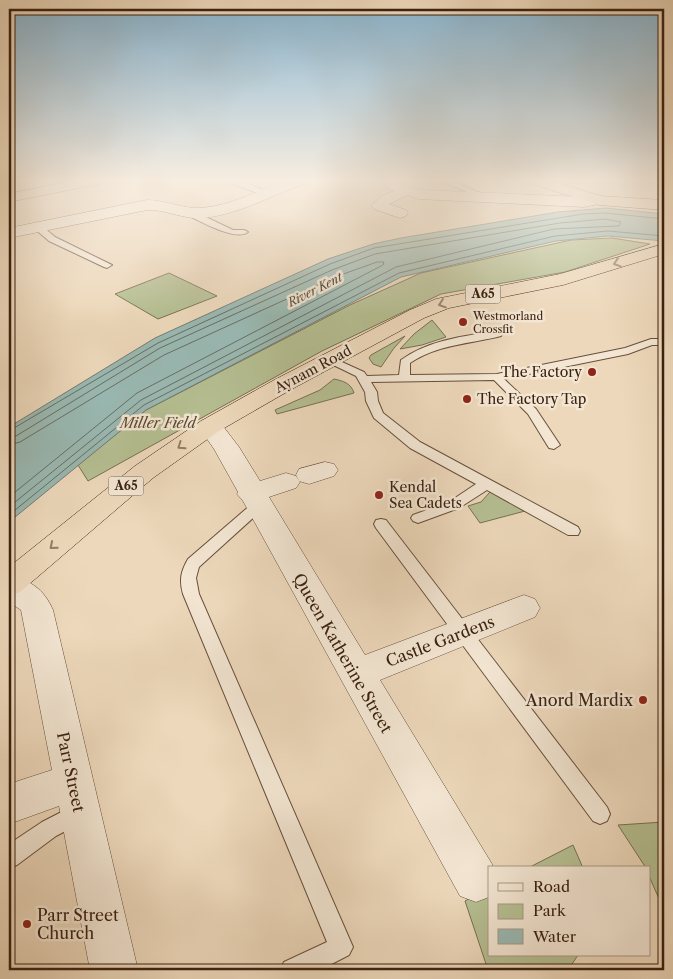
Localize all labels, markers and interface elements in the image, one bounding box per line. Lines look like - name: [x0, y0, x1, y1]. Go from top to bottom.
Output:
- one-way arrow: [614, 257, 622, 267]
- water label: River Kent: [284, 269, 345, 310]
- road number: A65: [466, 284, 500, 304]
- one-way arrow: [439, 298, 447, 308]
- place label: Westmorland Crossfit: [472, 309, 543, 336]
- marker: Westmorland Crossfit: [457, 316, 469, 328]
- street label: Aynam Road: [270, 341, 355, 397]
- place label: The Factory: [501, 363, 582, 381]
- marker: The Factory: [586, 366, 598, 378]
- place label: The Factory Tap: [477, 390, 586, 408]
- marker: The Factory Tap: [461, 393, 473, 405]
- park label: Miller Field: [118, 414, 197, 432]
- one-way arrow: [177, 440, 187, 449]
- road number: A65: [108, 476, 144, 496]
- place label: Kendal Sea Cadets: [389, 478, 462, 512]
- marker: Kendal Sea Cadets: [373, 489, 385, 501]
- one-way arrow: [50, 541, 59, 550]
- street label: Queen Katherine Street: [289, 570, 397, 737]
- street label: Castle Gardens: [383, 611, 497, 671]
- place label: Anord Mardix: [525, 690, 634, 710]
- marker: Anord Mardix: [637, 694, 649, 706]
- street label: Parr Street: [53, 730, 89, 814]
- legend: [488, 866, 650, 956]
- text: Road: [533, 877, 570, 896]
- text: Park: [533, 901, 567, 920]
- place label: Parr Street Church: [37, 905, 119, 943]
- marker: Parr Street Church: [21, 918, 33, 930]
- text: Water: [532, 927, 577, 946]

